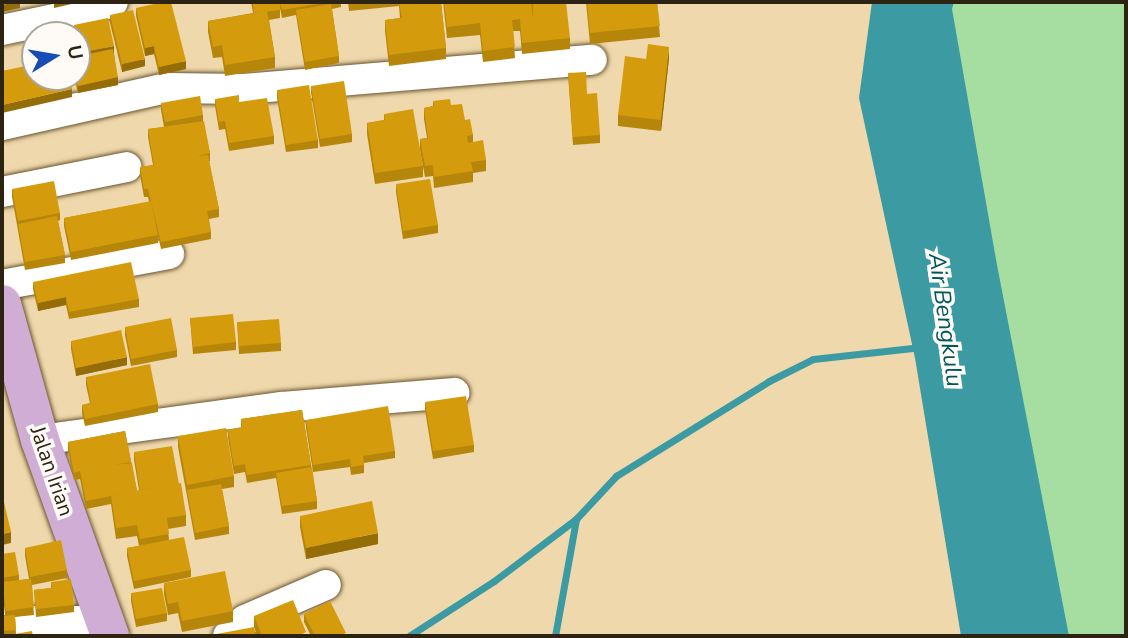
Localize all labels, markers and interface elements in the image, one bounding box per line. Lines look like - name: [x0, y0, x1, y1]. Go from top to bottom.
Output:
- north arrow: [21, 21, 91, 91]
- text: U: [61, 43, 89, 62]
- water label: Air Bengkulu: [922, 251, 968, 389]
- street label: Jalan Irian: [25, 423, 79, 519]

